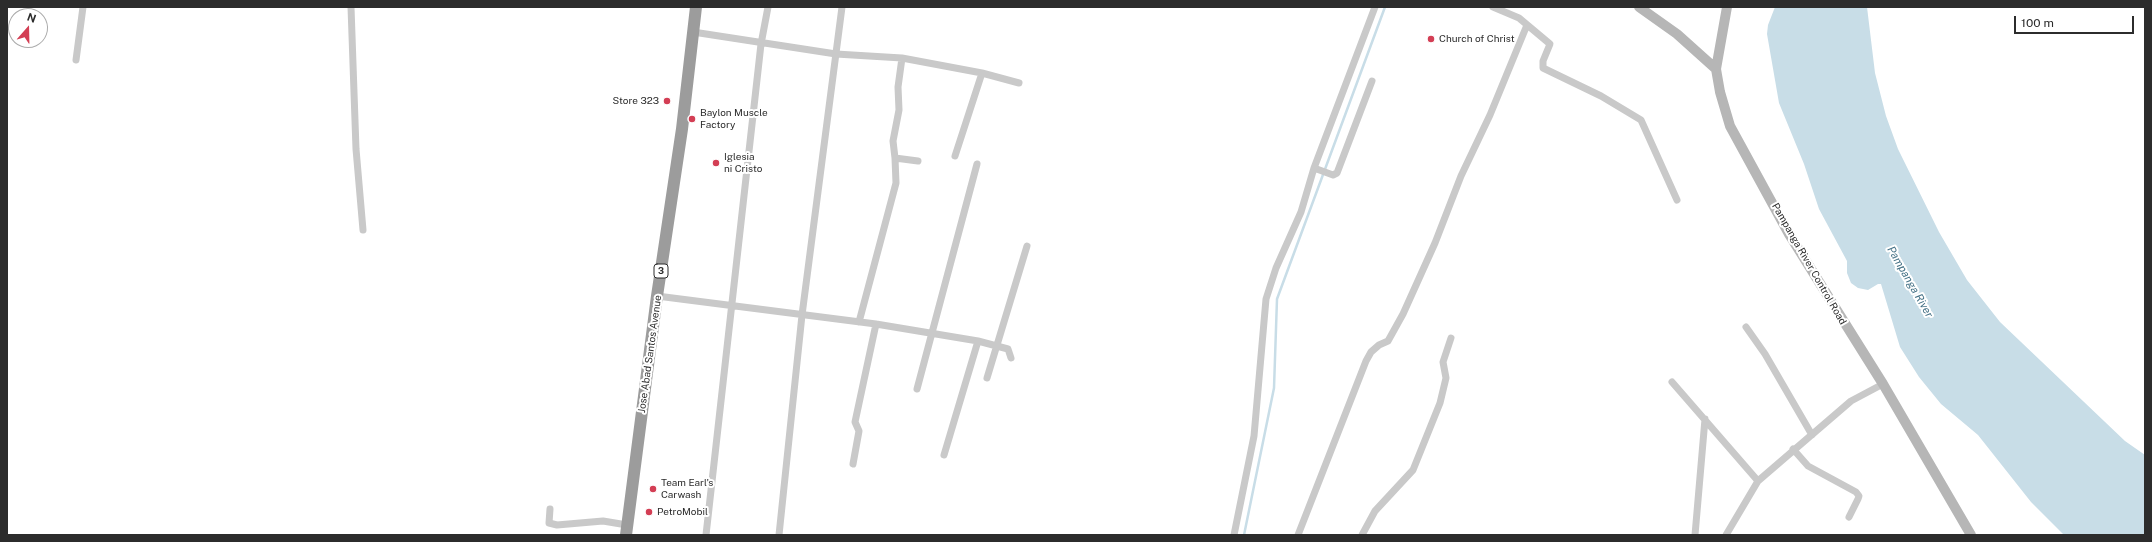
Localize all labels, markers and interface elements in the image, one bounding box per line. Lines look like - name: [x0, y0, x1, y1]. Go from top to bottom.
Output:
- north arrow: [8, 8, 48, 48]
- scale bar: [2016, 8, 2136, 34]
- text: N: [26, 11, 38, 25]
- text: 100 m: [2021, 16, 2054, 30]
- place label: Church of Christ: [1439, 33, 1515, 45]
- marker: Church of Christ: [1426, 34, 1436, 44]
- place label: Store 323: [613, 95, 659, 107]
- marker: Store 323: [662, 96, 672, 106]
- place label: Baylon Muscle Factory: [700, 107, 768, 130]
- marker: Baylon Muscle Factory: [687, 114, 697, 124]
- place label: Iglesia ni Cristo: [724, 151, 762, 174]
- marker: Iglesia ni Cristo: [711, 158, 721, 168]
- street label: Pampanga River Control Road: [1769, 201, 1849, 327]
- water label: Pampanga River: [1884, 244, 1936, 320]
- road number: 3: [654, 264, 668, 278]
- street label: Jose Abad Santos Avenue: [636, 294, 664, 414]
- place label: Team Earl's Carwash: [661, 477, 713, 500]
- marker: Team Earl's Carwash: [648, 484, 658, 494]
- place label: PetroMobil: [657, 506, 708, 518]
- marker: PetroMobil: [644, 507, 654, 517]

